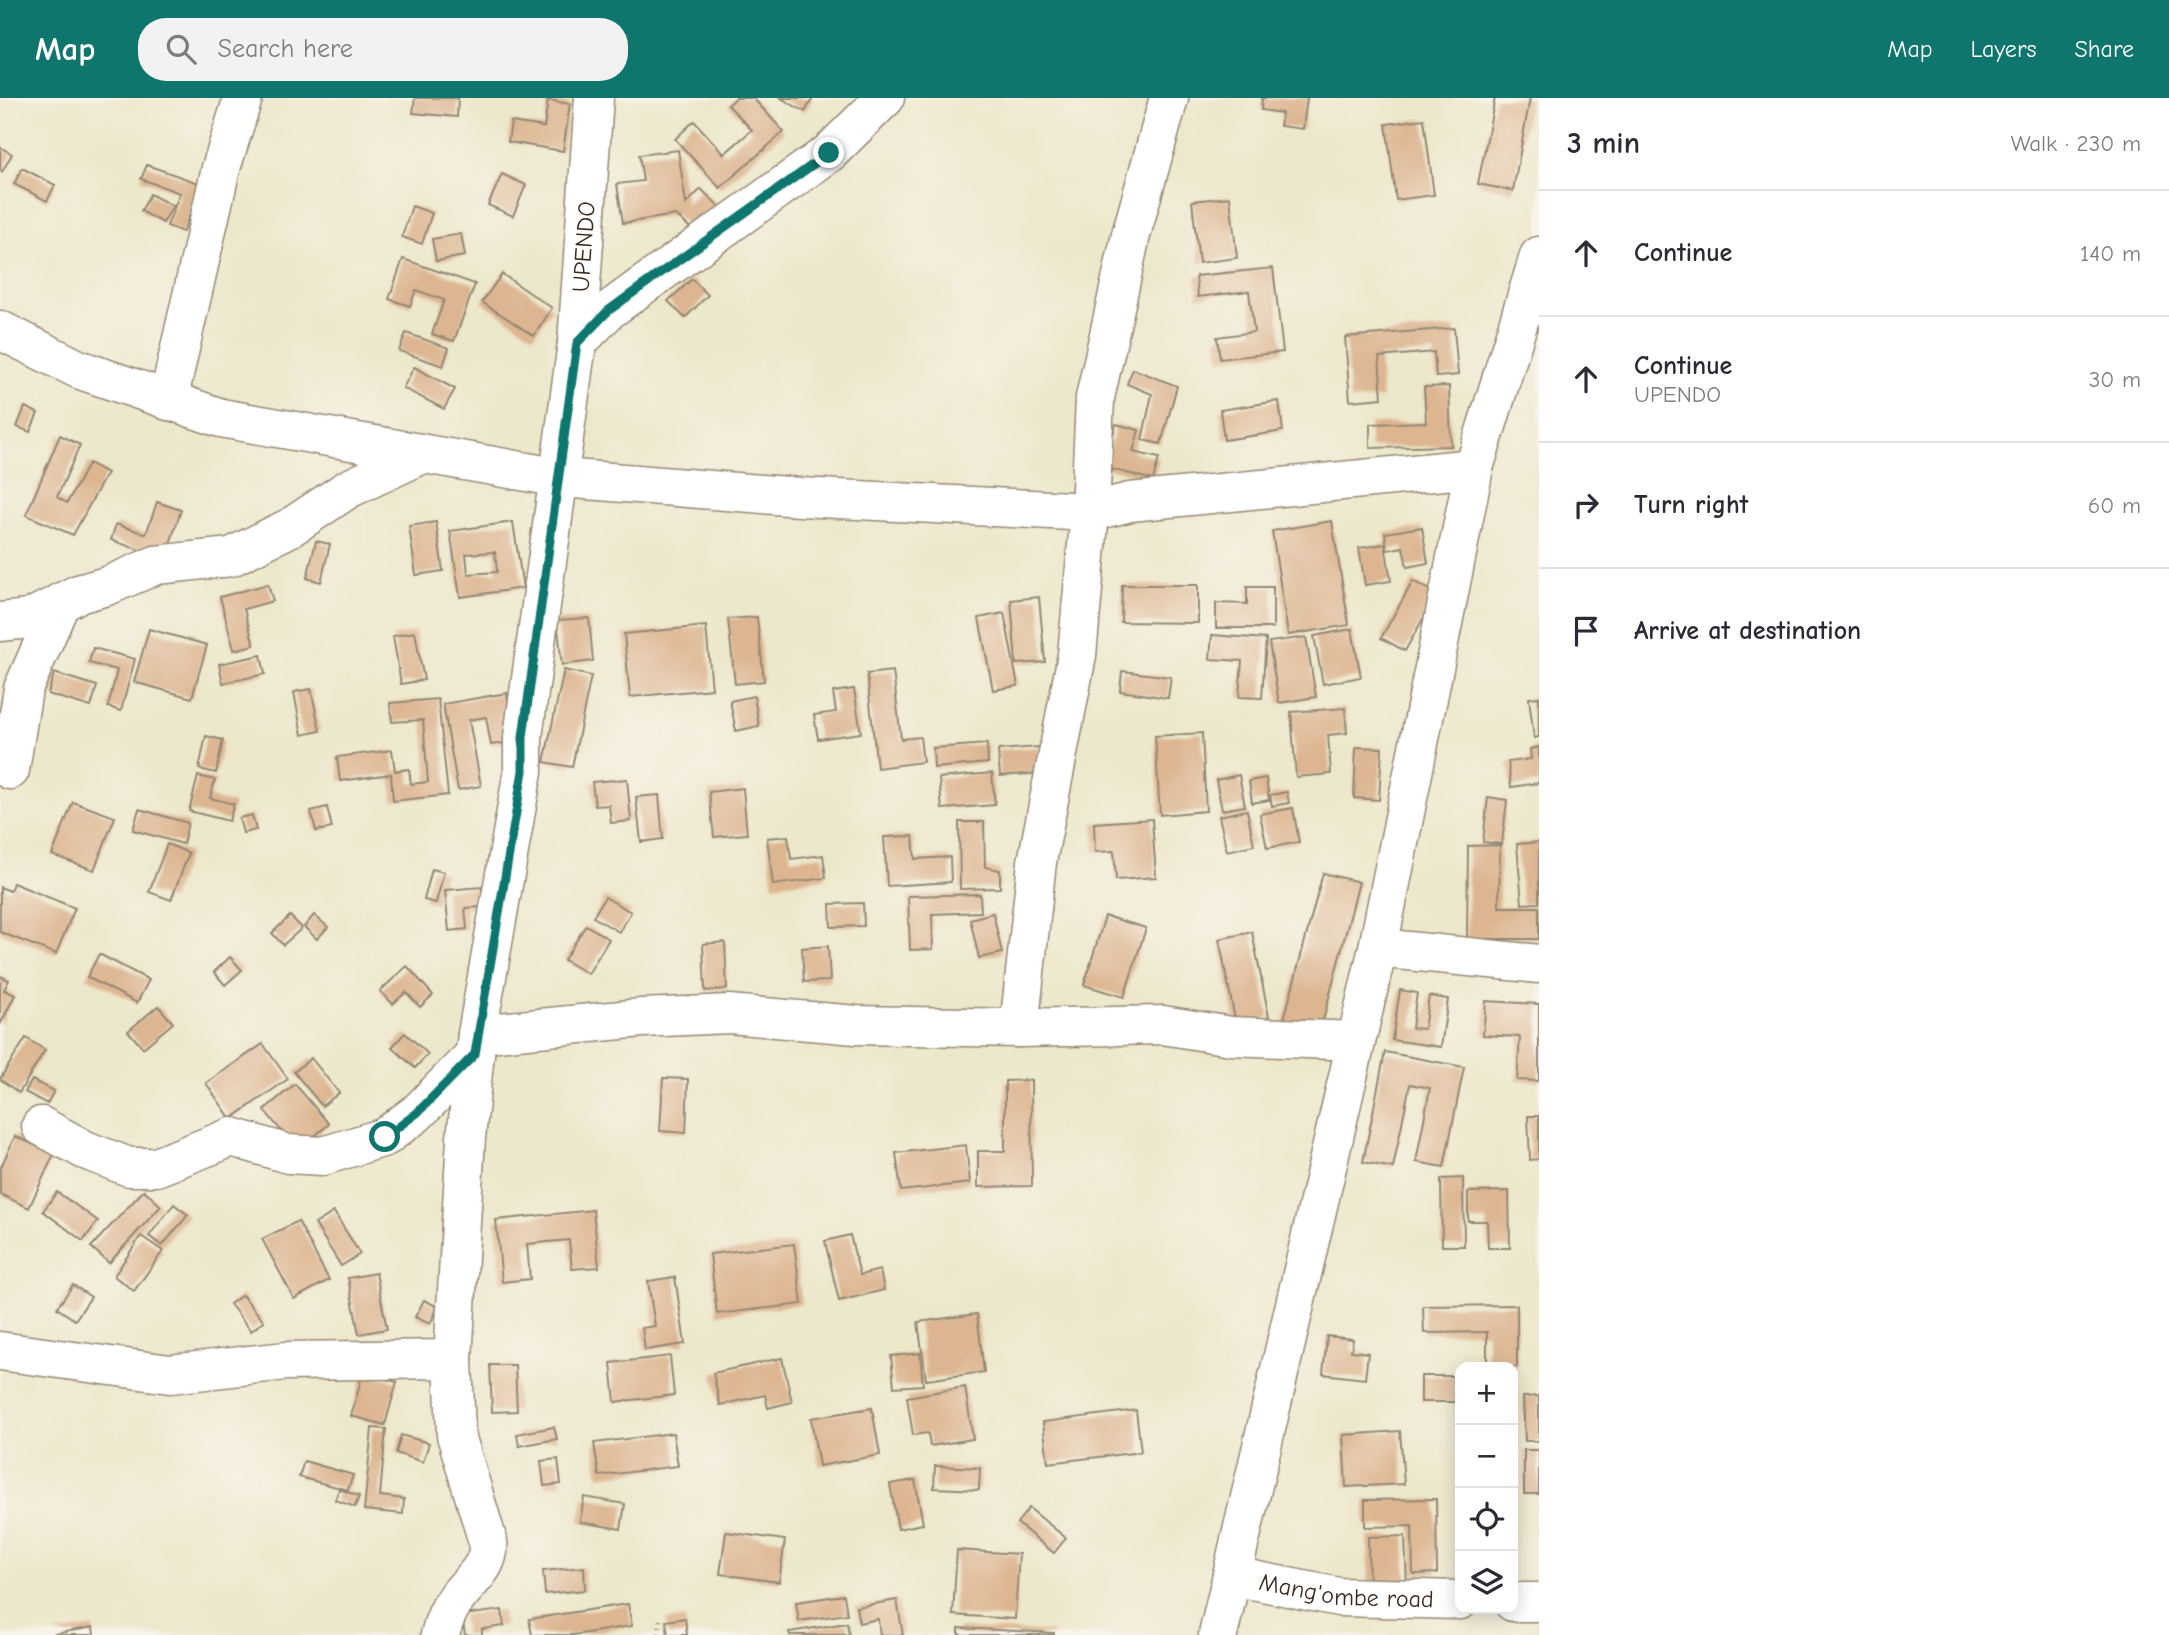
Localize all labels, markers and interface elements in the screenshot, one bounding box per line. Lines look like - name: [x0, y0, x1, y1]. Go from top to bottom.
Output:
- search box: [138, 18, 628, 81]
- text: Map: [35, 30, 96, 68]
- icon: search: [162, 30, 200, 68]
- text: Search here: [218, 34, 353, 64]
- text: Map: [1887, 35, 1933, 63]
- text: Layers: [1971, 35, 2036, 63]
- text: Share: [2074, 35, 2134, 63]
- text: 3 min: [1567, 126, 1640, 161]
- text: Walk · 230 m: [2011, 130, 2141, 157]
- route end: [813, 137, 844, 168]
- street label: UPENDO: [567, 200, 601, 293]
- icon: ahead: [1567, 234, 1605, 272]
- text: Continue: [1634, 238, 1732, 268]
- text: 140 m: [2080, 240, 2141, 267]
- text: Continue: [1634, 351, 1732, 381]
- icon: ahead: [1567, 360, 1605, 398]
- text: 30 m: [2089, 366, 2141, 393]
- text: UPENDO: [1634, 381, 1721, 408]
- icon: right: [1567, 486, 1605, 524]
- text: Turn right: [1634, 490, 1748, 520]
- text: 60 m: [2088, 492, 2141, 519]
- icon: arrive: [1567, 612, 1605, 650]
- text: Arrive at destination: [1634, 616, 1861, 646]
- route start: [369, 1121, 400, 1152]
- map controls: [1455, 1362, 1518, 1614]
- button: +: [1455, 1362, 1518, 1425]
- button: −: [1455, 1425, 1518, 1488]
- button: locate: [1455, 1488, 1518, 1551]
- button: layers: [1455, 1551, 1518, 1614]
- street label: Mang'ombe road: [1257, 1568, 1434, 1613]

